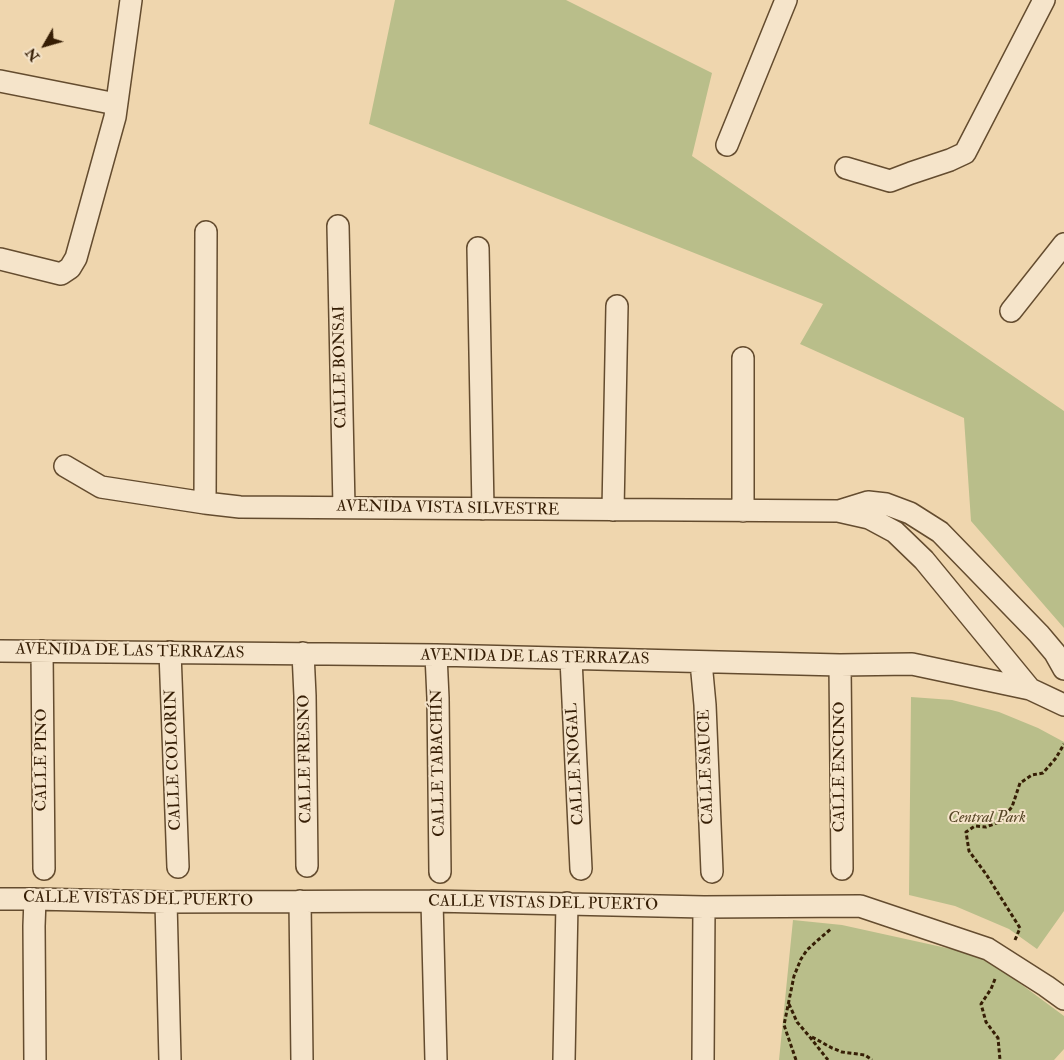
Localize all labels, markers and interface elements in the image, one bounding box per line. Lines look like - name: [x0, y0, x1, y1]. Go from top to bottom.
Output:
- north arrow: [20, 20, 70, 70]
- text: N: [22, 44, 43, 65]
- street label: CALLE BONSAI: [330, 305, 352, 429]
- street label: AVENIDA VISTA SILVESTRE: [336, 497, 560, 521]
- street label: AVENIDA DE LAS TERRAZAS: [15, 640, 245, 664]
- street label: AVENIDA DE LAS TERRAZAS: [420, 646, 650, 670]
- street label: CALLE COLORIN: [162, 689, 186, 831]
- street label: CALLE TABACHÍN: [428, 689, 450, 837]
- street label: CALLE FRESNO: [295, 694, 317, 824]
- street label: CALLE NOGAL: [563, 702, 589, 826]
- street label: CALLE ENCINO: [831, 702, 851, 832]
- street label: CALLE PINO: [33, 709, 53, 811]
- street label: CALLE SAUCE: [695, 709, 719, 825]
- park label: Central Park: [948, 809, 1026, 829]
- street label: CALLE VISTAS DEL PUERTO: [23, 888, 253, 912]
- street label: CALLE VISTAS DEL PUERTO: [428, 892, 658, 916]

